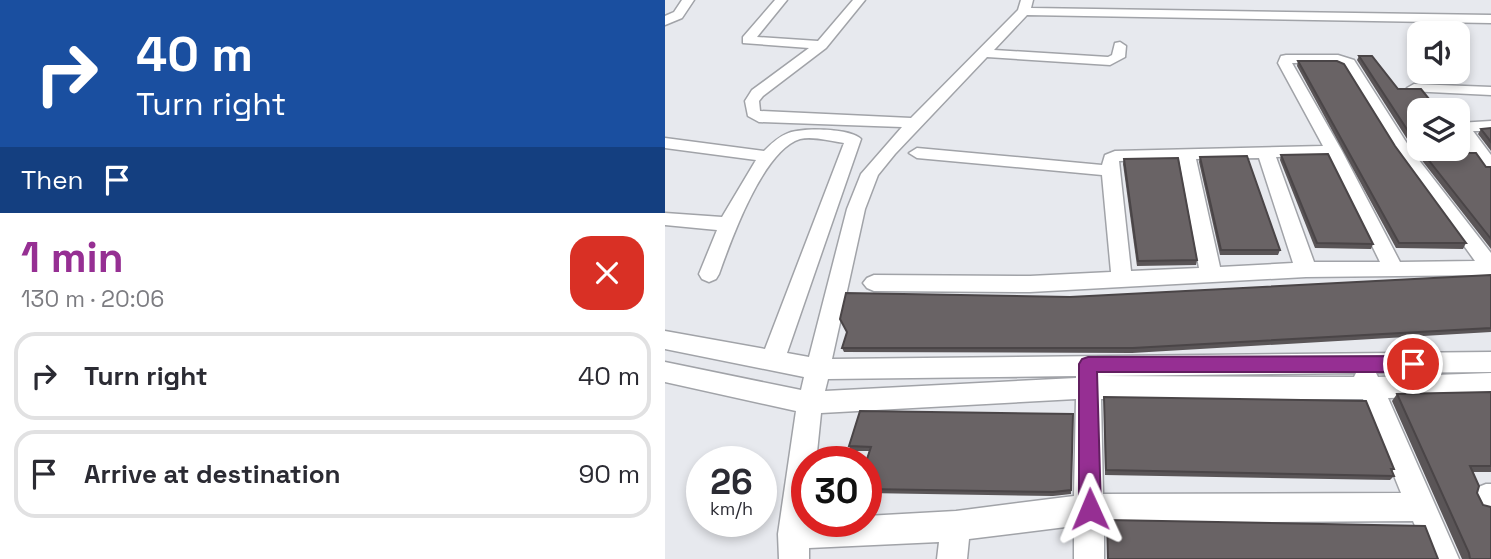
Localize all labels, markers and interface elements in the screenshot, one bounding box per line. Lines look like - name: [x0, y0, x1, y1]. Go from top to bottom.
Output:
- map controls: [1407, 21, 1470, 161]
- button: sound: [1407, 21, 1470, 84]
- text: 40 m: [136, 23, 253, 85]
- icon: right: [21, 28, 112, 119]
- text: Turn right: [136, 84, 286, 124]
- button: layers: [1407, 98, 1470, 161]
- icon: arrive: [98, 161, 136, 199]
- text: Then: [21, 163, 84, 197]
- text: 1 min: [21, 231, 124, 284]
- button: close: [570, 236, 644, 310]
- text: 130 m · 20:06: [21, 284, 164, 314]
- pin: [1383, 334, 1443, 394]
- icon: arrive: [1394, 345, 1432, 383]
- icon: right: [25, 357, 63, 395]
- text: Turn right: [84, 359, 208, 393]
- text: 40 m: [578, 359, 640, 393]
- speed limit sign: 30: [791, 446, 882, 537]
- icon: arrive: [25, 455, 63, 493]
- text: Arrive at destination: [84, 457, 341, 491]
- text: 90 m: [578, 457, 640, 491]
- text: 26: [710, 460, 753, 504]
- position arrow: [1053, 472, 1127, 546]
- text: km/h: [710, 497, 753, 520]

